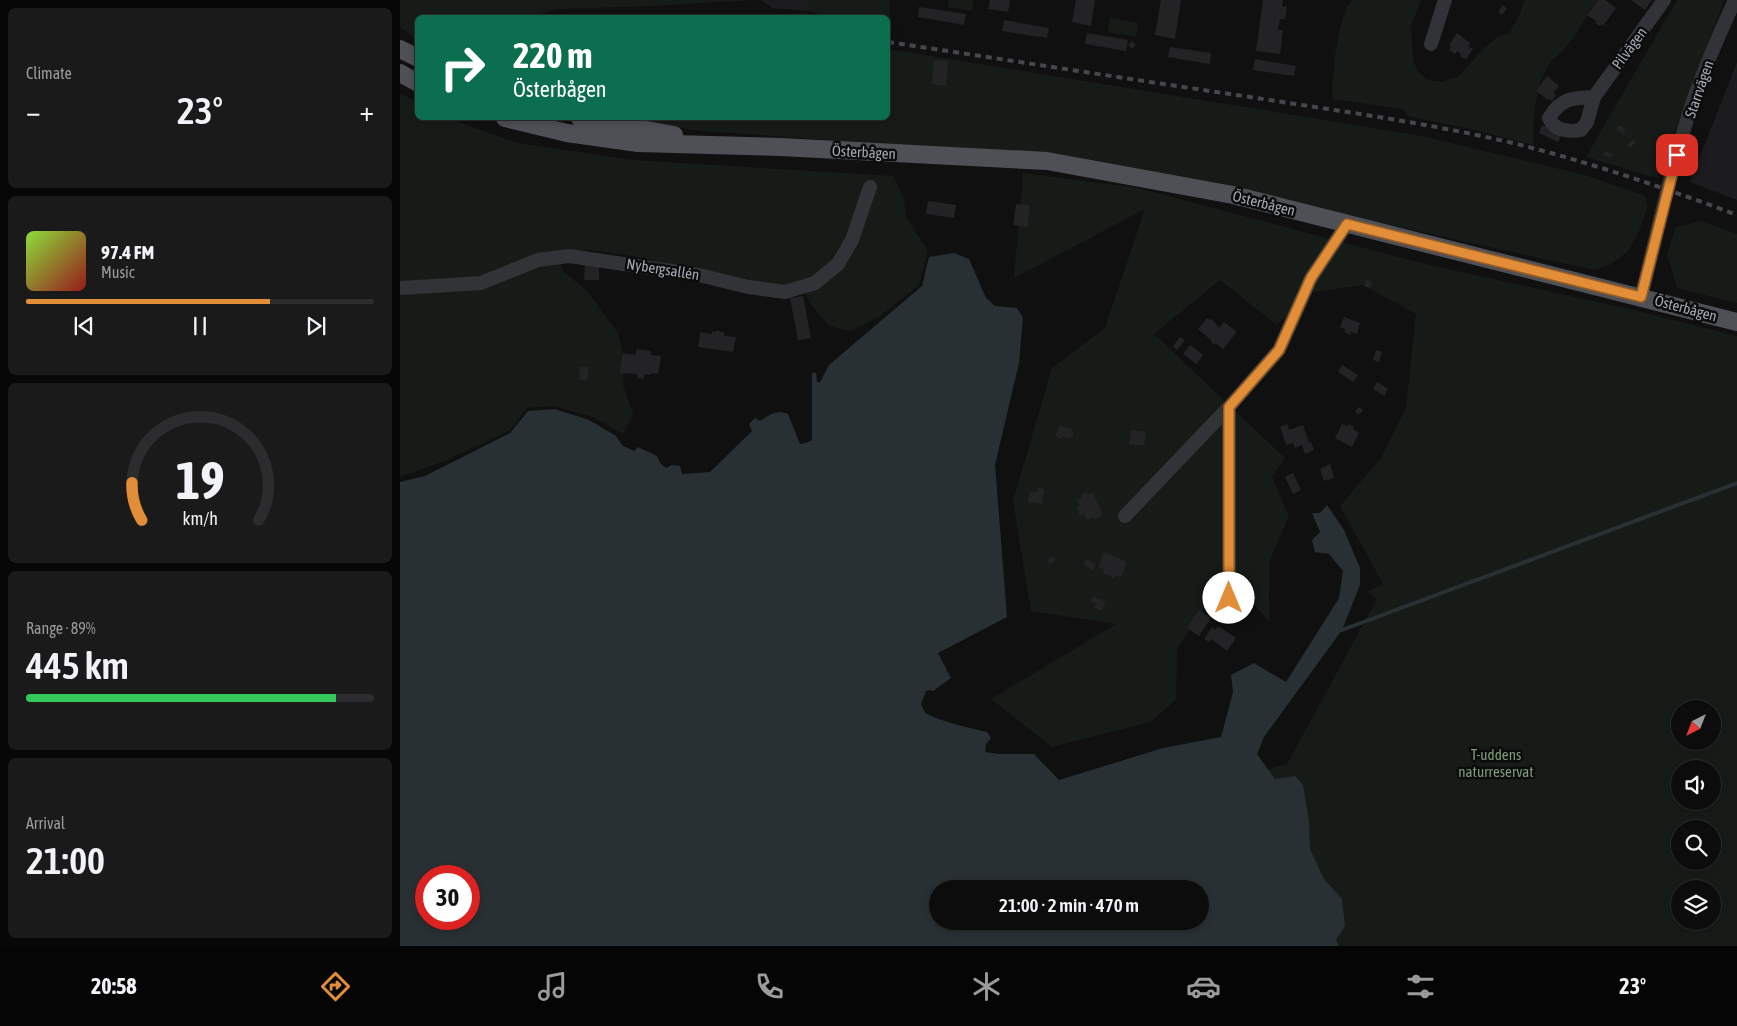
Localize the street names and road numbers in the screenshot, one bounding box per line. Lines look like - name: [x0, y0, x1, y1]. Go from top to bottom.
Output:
- street label: Pilvägen: [1608, 24, 1650, 72]
- street label: Starrvägen: [1681, 58, 1717, 120]
- street label: Österbågen: [832, 142, 896, 162]
- street label: Österbågen: [1231, 187, 1297, 219]
- street label: Nybergsallén: [625, 255, 701, 283]
- street label: Österbågen: [1653, 292, 1719, 324]

